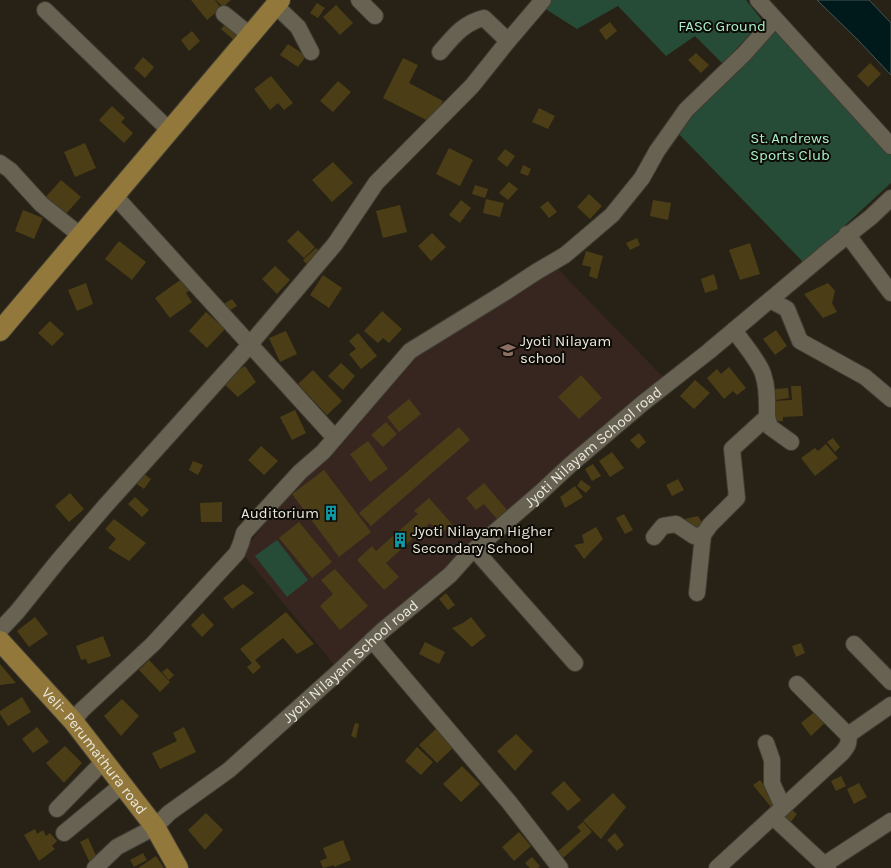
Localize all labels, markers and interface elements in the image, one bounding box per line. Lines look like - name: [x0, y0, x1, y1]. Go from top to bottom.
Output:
- park label: FASC Ground: [678, 17, 766, 35]
- park label: St. Andrews Sports Club: [750, 129, 830, 164]
- place label: Jyoti Nilayam school: [520, 332, 611, 367]
- school or university icon: Jyoti Nilayam school: [499, 341, 517, 359]
- street label: Jyoti Nilayam School road: [521, 383, 665, 511]
- place label: Auditorium: [241, 504, 319, 522]
- building icon: Auditorium: [322, 504, 340, 522]
- place label: Jyoti Nilayam Higher Secondary School: [412, 522, 553, 557]
- building icon: Jyoti Nilayam Higher Secondary School: [391, 531, 409, 549]
- street label: Jyoti Nilayam School road: [279, 596, 422, 727]
- street label: Veli- Perumathura road: [38, 684, 151, 818]

